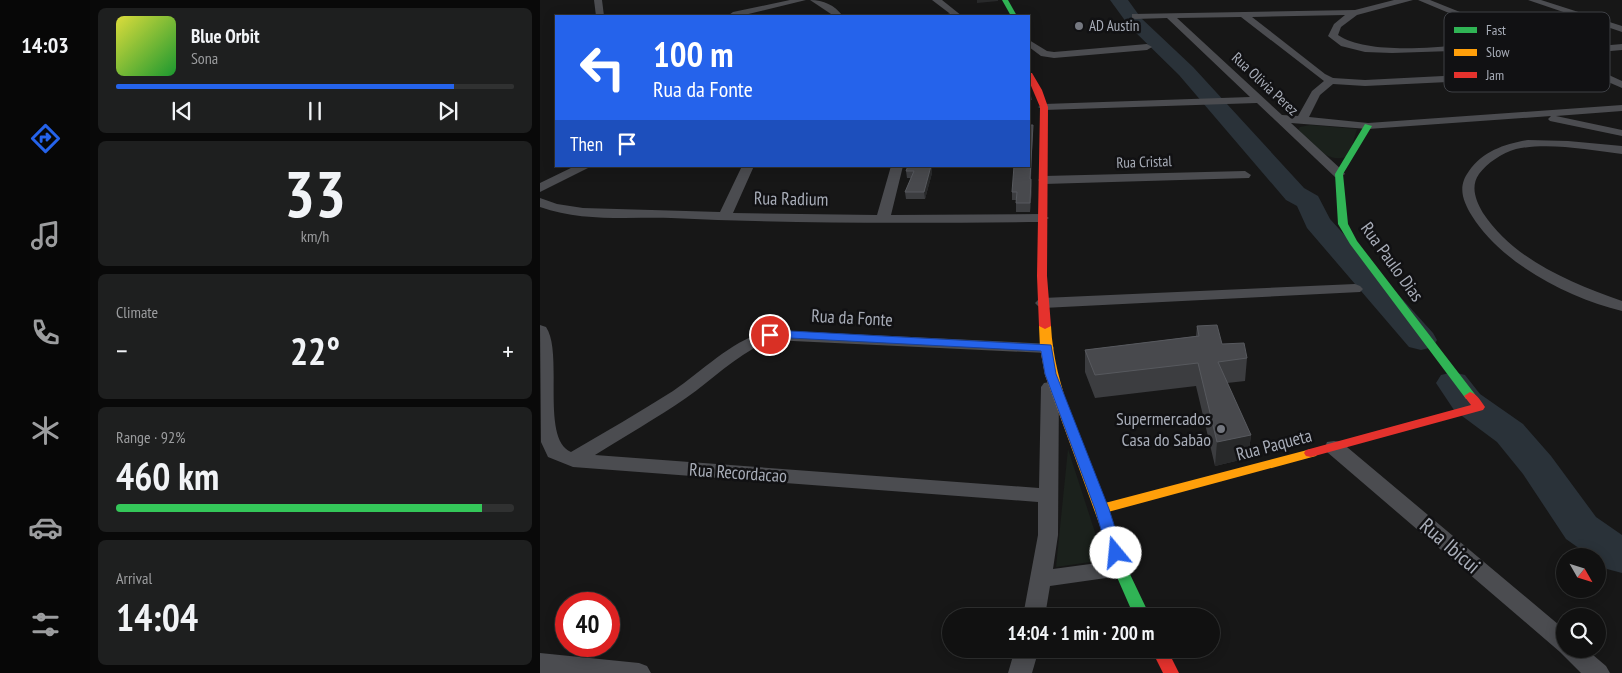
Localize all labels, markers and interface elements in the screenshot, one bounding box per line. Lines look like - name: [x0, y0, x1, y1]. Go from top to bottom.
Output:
- legend: [1444, 12, 1610, 92]
- place label: AD Austin: [1089, 16, 1139, 35]
- marker: AD Austin: [1073, 20, 1085, 32]
- text: Fast: [1486, 21, 1506, 39]
- text: Blue Orbit: [191, 24, 260, 48]
- text: 14:03: [21, 31, 69, 59]
- text: 100 m: [653, 31, 734, 77]
- icon: left: [570, 35, 635, 100]
- text: Slow: [1486, 43, 1510, 61]
- text: Sona: [191, 48, 218, 68]
- street label: Rua Olivia Perez: [1228, 48, 1303, 119]
- text: Jam: [1485, 66, 1504, 84]
- text: Rua da Fonte: [653, 75, 753, 103]
- icon: previous: [168, 97, 196, 125]
- icon: pause: [301, 97, 329, 125]
- icon: next: [434, 97, 462, 125]
- icon: directions: [28, 121, 63, 156]
- icon: arrive: [613, 130, 641, 158]
- text: Then: [570, 132, 603, 156]
- text: 33: [284, 151, 346, 235]
- street label: Rua Cristal: [1116, 151, 1173, 172]
- street label: Rua Radium: [754, 186, 828, 211]
- icon: music: [28, 218, 63, 253]
- street label: Rua Paulo Dias: [1356, 218, 1429, 306]
- text: km/h: [301, 226, 329, 246]
- text: Climate: [116, 302, 158, 322]
- street label: Rua da Fonte: [811, 304, 893, 331]
- pin: [749, 314, 791, 356]
- icon: phone: [28, 315, 63, 350]
- icon: arrive: [756, 321, 784, 349]
- text: 22°: [290, 326, 340, 375]
- text: −: [116, 332, 128, 369]
- text: +: [502, 332, 514, 369]
- place label: Supermercados Casa do Sabão: [1116, 407, 1211, 451]
- icon: climate: [28, 413, 63, 448]
- marker: Supermercados Casa do Sabão: [1215, 423, 1227, 435]
- street label: Rua Paqueta: [1233, 423, 1314, 466]
- text: Range · 92%: [116, 427, 185, 447]
- text: 460 km: [116, 451, 219, 500]
- street label: Rua Recordacao: [688, 458, 788, 487]
- icon: car: [28, 510, 63, 545]
- street label: Rua Ibicui: [1414, 512, 1486, 579]
- position arrow: [1089, 526, 1141, 578]
- north arrow: [1556, 548, 1606, 598]
- map controls: [1556, 548, 1606, 658]
- text: Arrival: [116, 568, 152, 588]
- text: 14:04: [116, 592, 198, 641]
- speed limit sign: 40: [555, 592, 620, 657]
- icon: filters: [28, 607, 63, 642]
- button: search: [1556, 608, 1606, 658]
- text: 14:04 · 1 min · 200 m: [1008, 621, 1154, 645]

